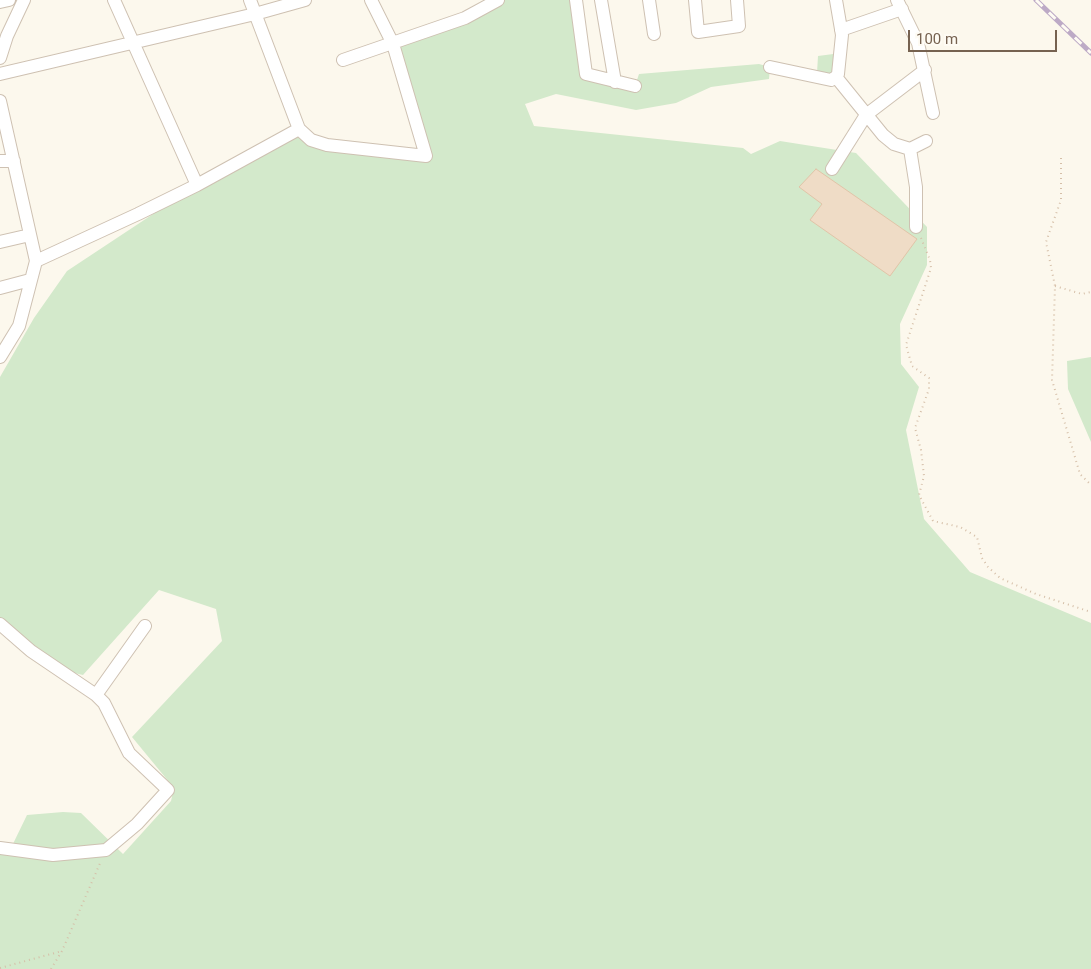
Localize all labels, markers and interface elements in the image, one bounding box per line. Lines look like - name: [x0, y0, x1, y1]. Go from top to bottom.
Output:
- scale bar: [911, 20, 1060, 52]
- text: 100 m: [916, 30, 958, 48]

